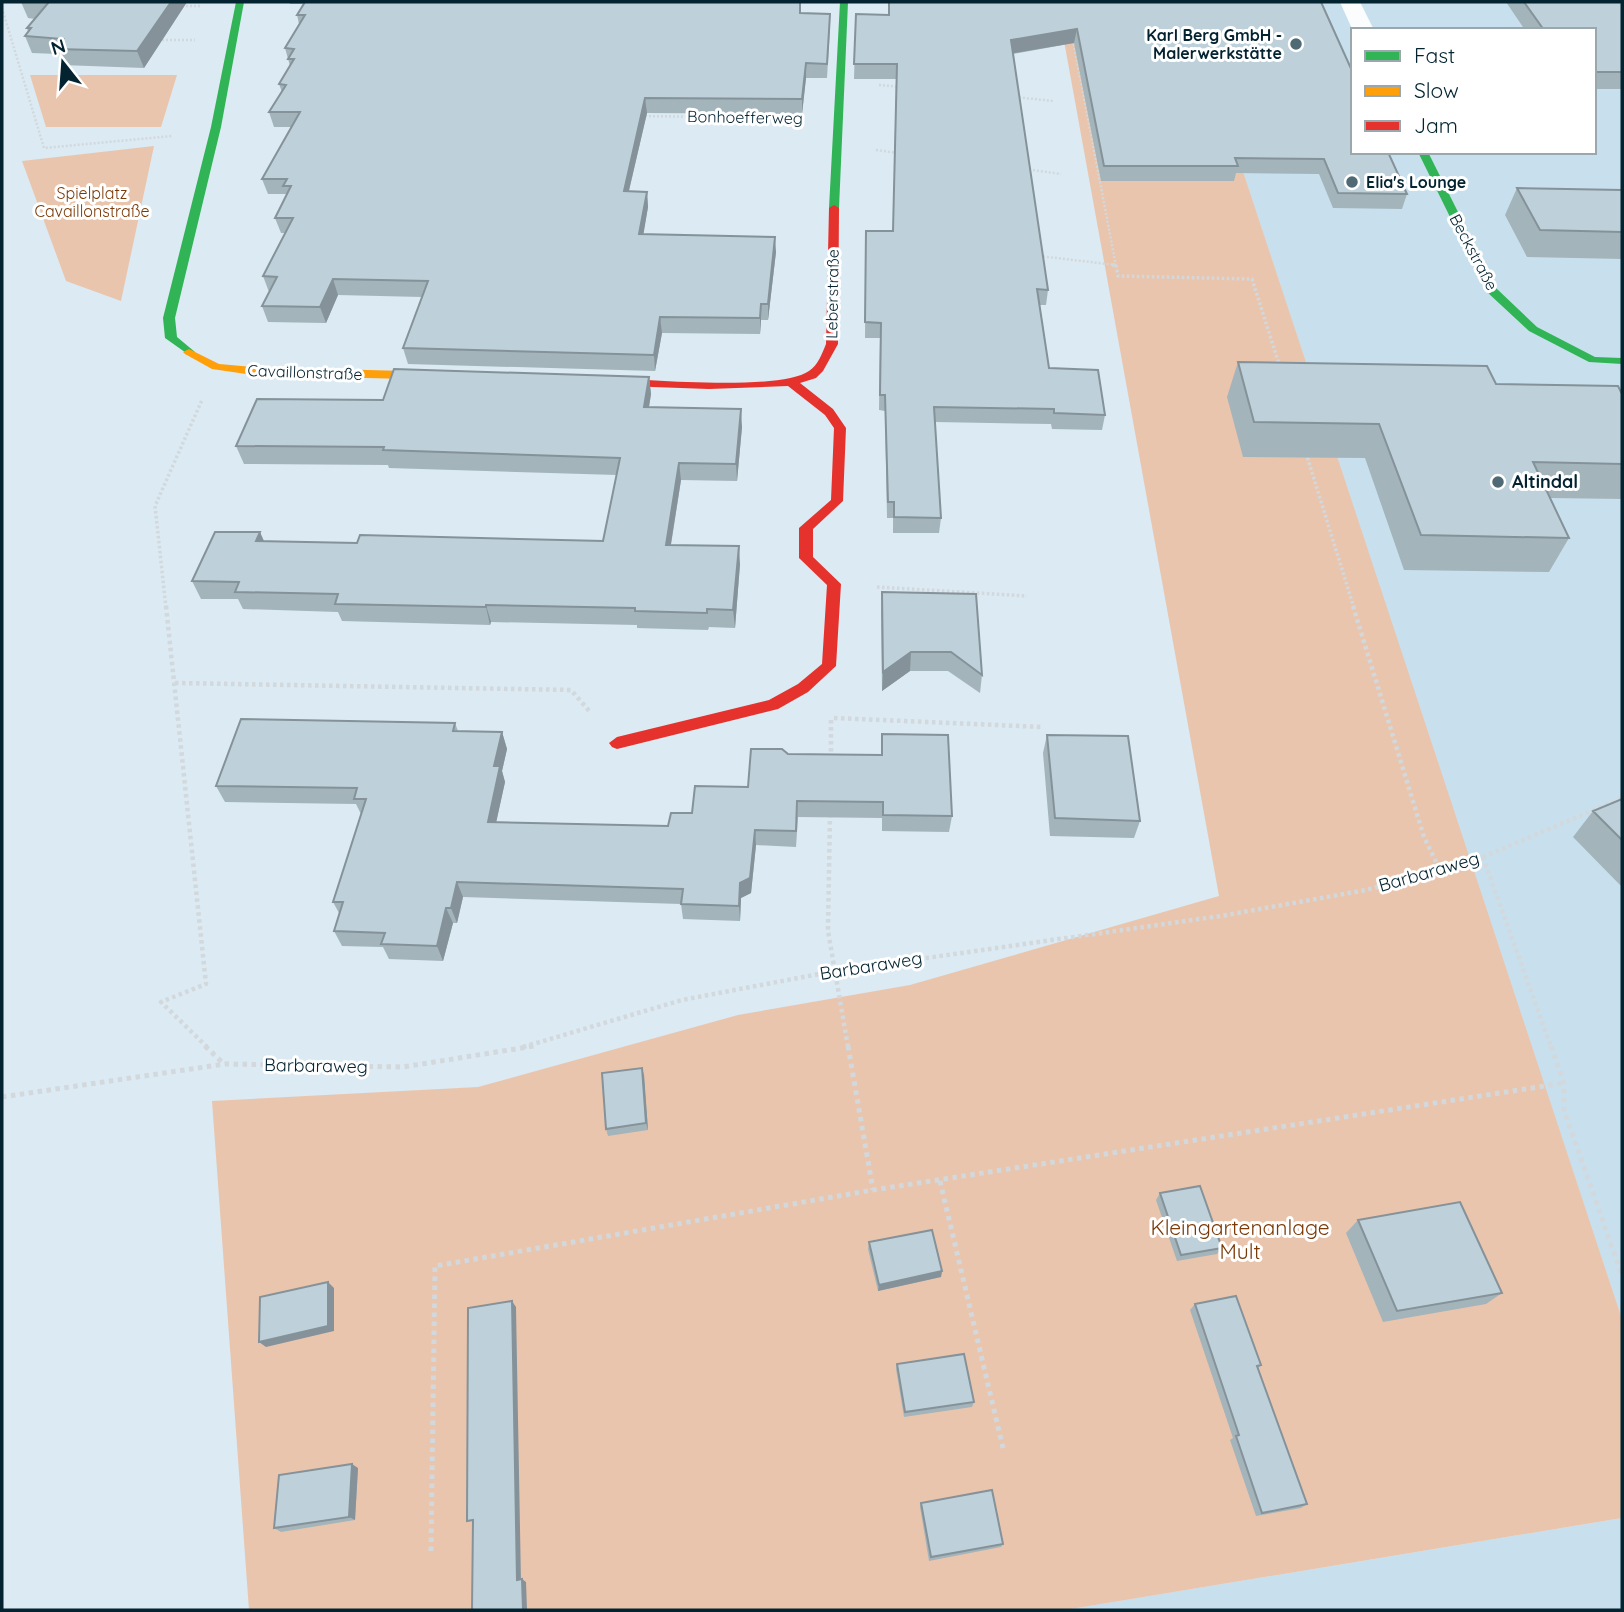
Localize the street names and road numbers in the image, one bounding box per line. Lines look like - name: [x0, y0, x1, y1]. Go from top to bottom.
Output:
- street label: Bonhoefferweg: [687, 106, 803, 128]
- street label: Beckstraße: [1446, 210, 1502, 294]
- street label: Leberstraße: [821, 249, 843, 339]
- street label: Cavaillonstraße: [247, 360, 363, 384]
- street label: Barbaraweg: [1376, 846, 1482, 897]
- street label: Barbaraweg: [818, 946, 924, 985]
- street label: Barbaraweg: [264, 1053, 368, 1078]

